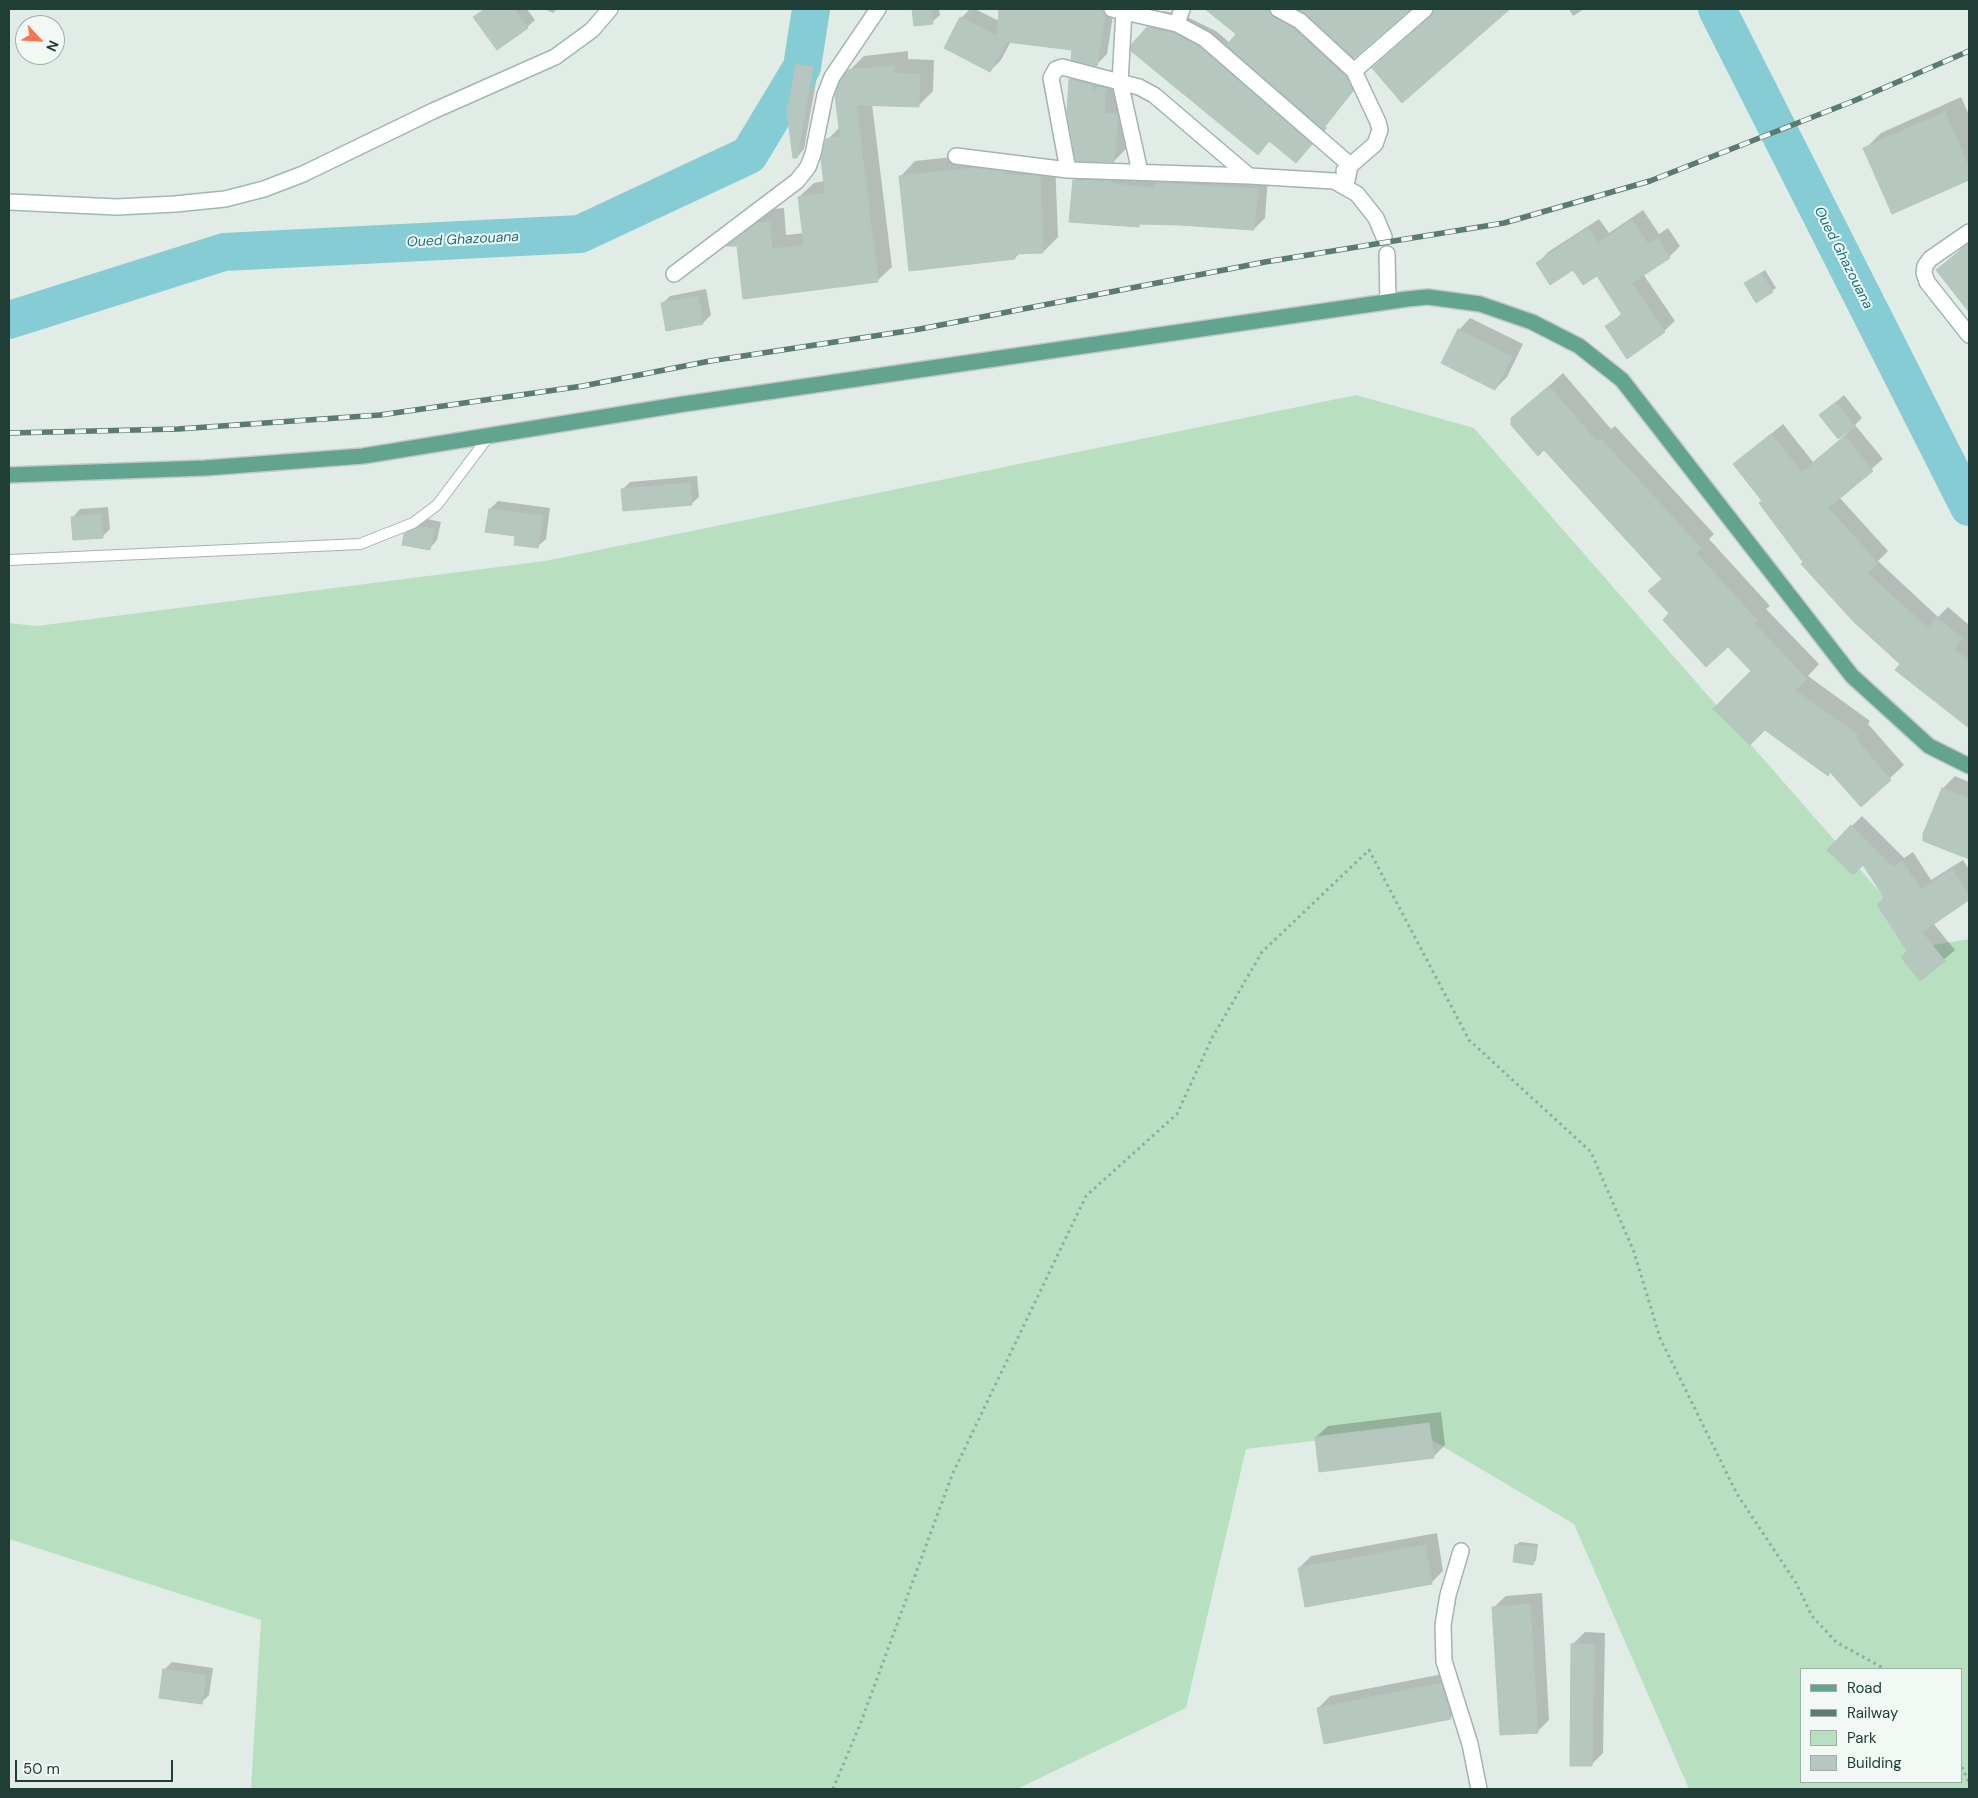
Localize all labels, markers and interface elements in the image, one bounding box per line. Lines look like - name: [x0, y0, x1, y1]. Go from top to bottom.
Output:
- north arrow: [15, 15, 65, 65]
- text: N: [42, 37, 63, 54]
- water label: Oued Ghazouana: [1810, 204, 1876, 312]
- water label: Oued Ghazouana: [406, 229, 520, 251]
- legend: [1800, 1668, 1963, 1783]
- text: Road: [1847, 1678, 1882, 1698]
- text: Railway: [1847, 1703, 1898, 1723]
- text: Park: [1847, 1728, 1877, 1748]
- scale bar: [18, 1750, 175, 1782]
- text: Building: [1847, 1753, 1902, 1773]
- text: 50 m: [23, 1759, 60, 1779]

